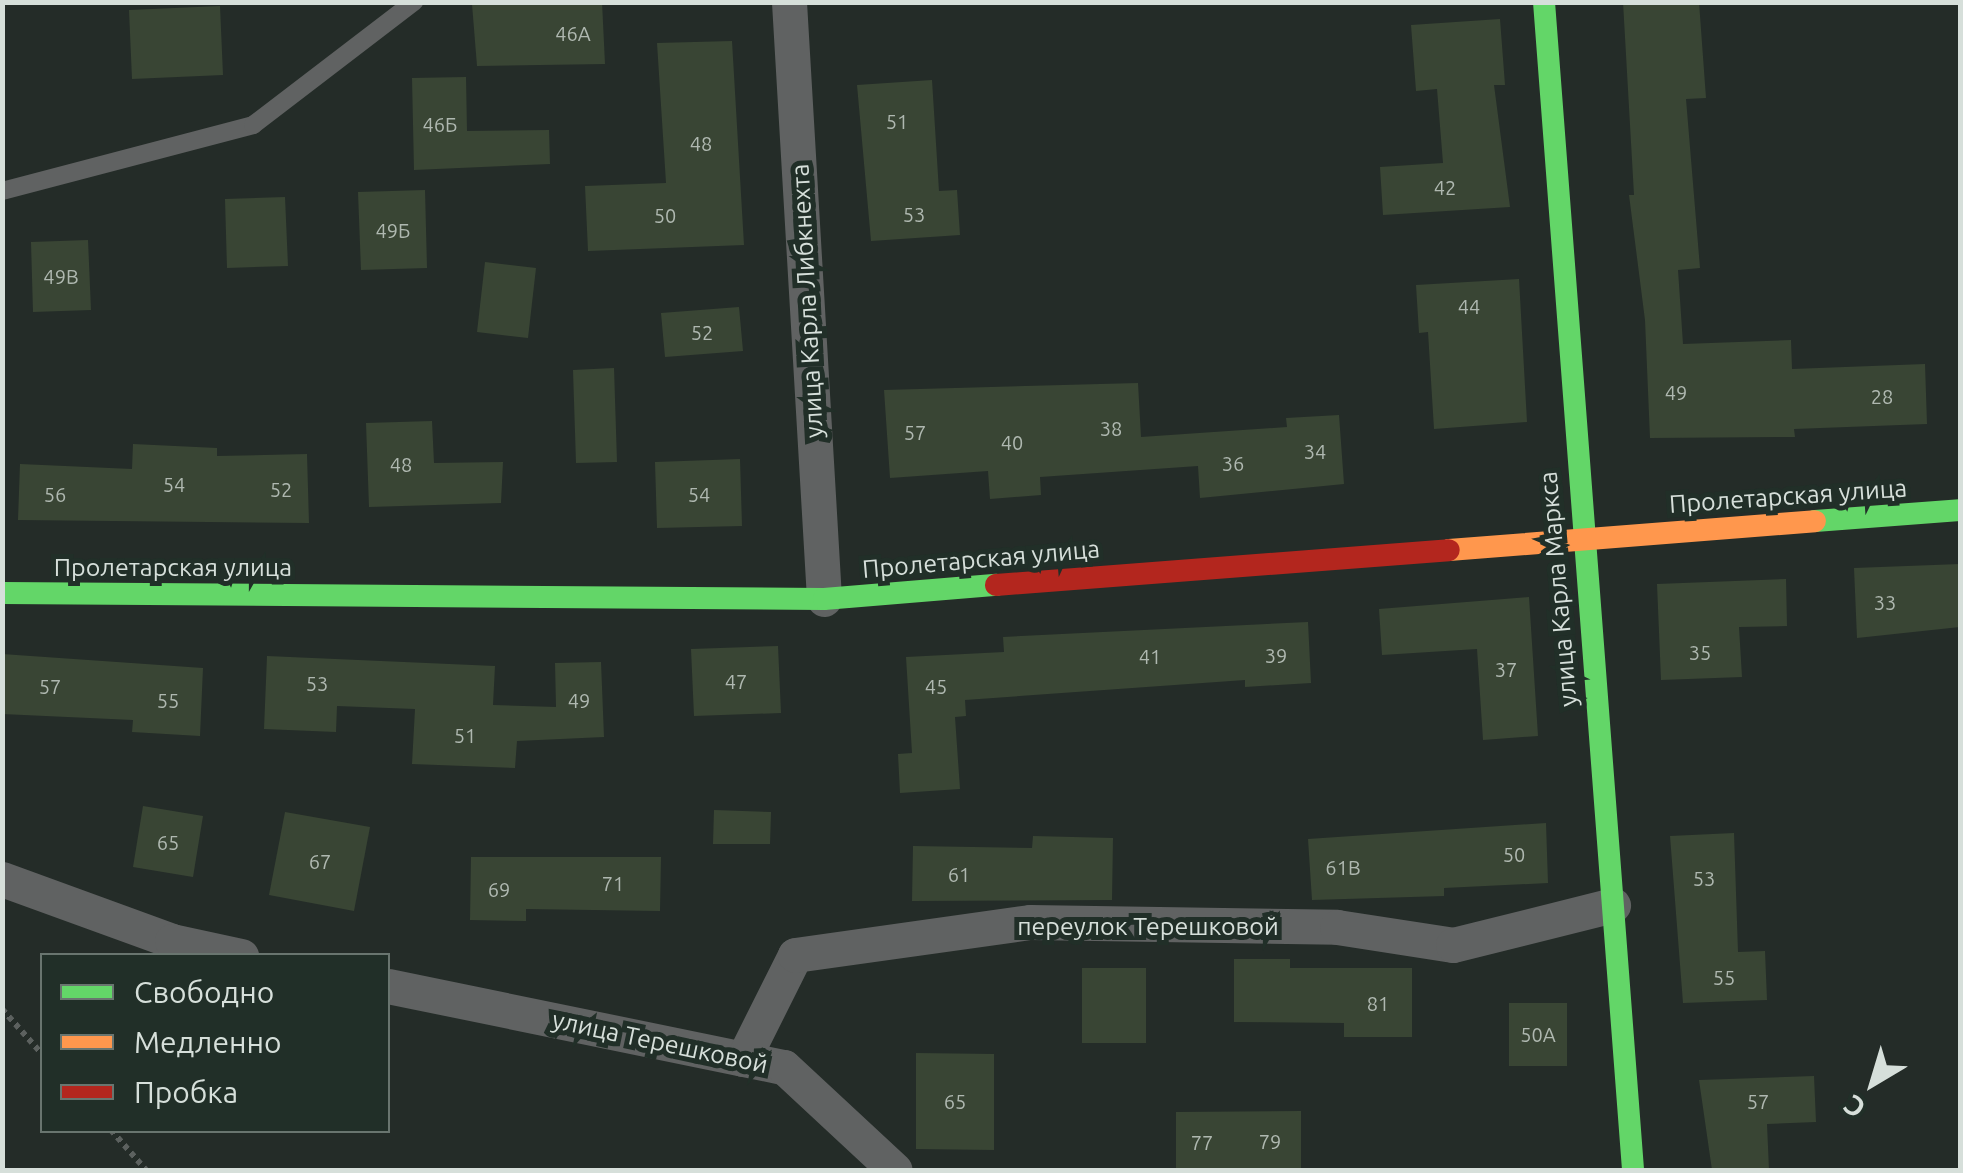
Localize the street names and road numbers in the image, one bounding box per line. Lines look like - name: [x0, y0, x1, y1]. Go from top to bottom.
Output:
- street label: улица Карла Либкнехта: [785, 163, 829, 439]
- street label: улица Карла Маркса: [1533, 470, 1583, 708]
- street label: Пролетарская улица: [1668, 473, 1908, 519]
- street label: Пролетарская улица: [861, 534, 1101, 584]
- street label: Пролетарская улица: [54, 552, 292, 582]
- street label: переулок Терешковой: [1017, 911, 1279, 941]
- street label: улица Терешковой: [549, 1004, 771, 1080]

